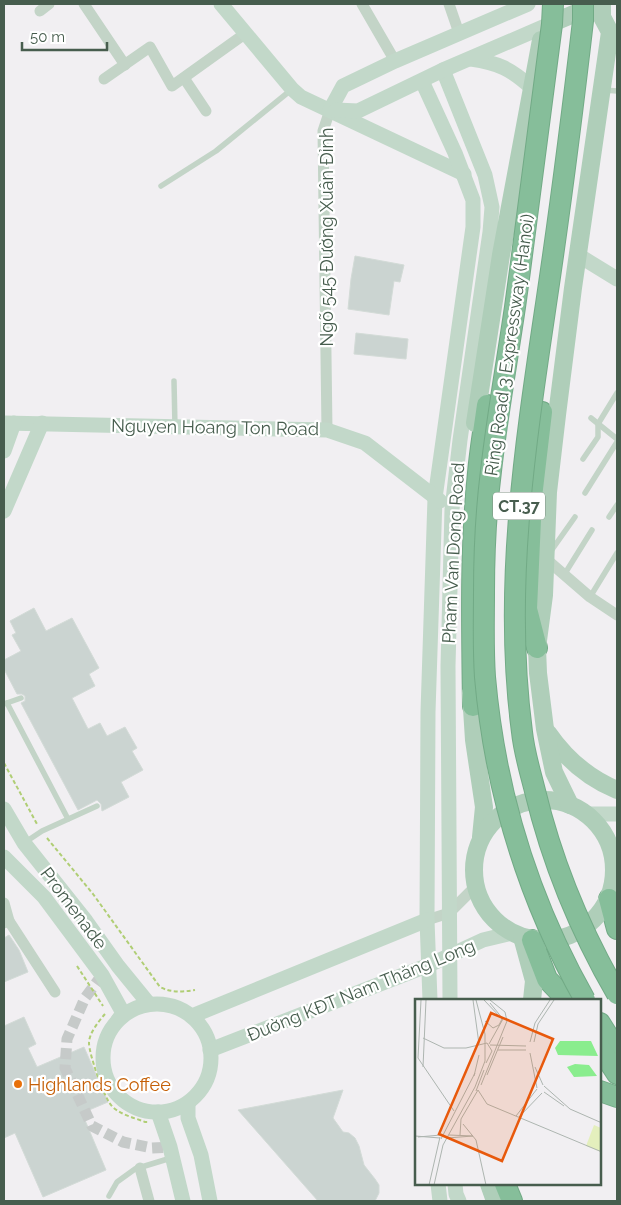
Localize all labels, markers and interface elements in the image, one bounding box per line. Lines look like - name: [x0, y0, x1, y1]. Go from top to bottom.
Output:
- scale bar: [22, 20, 108, 52]
- text: 50 m: [30, 28, 65, 46]
- street label: Ngõ 545 Đường Xuân Đỉnh: [316, 127, 337, 347]
- street label: Ring Road 3 Expressway (Hanoi): [480, 213, 538, 477]
- street label: Nguyen Hoang Ton Road: [111, 415, 319, 439]
- street label: Pham Van Dong Road: [438, 462, 468, 644]
- road number: CT.37: [493, 492, 545, 520]
- street label: Promenade: [36, 863, 112, 953]
- street label: Đường KĐT Nam Thăng Long: [244, 935, 478, 1045]
- inset map: [415, 999, 601, 1185]
- place label: Highlands Coffee: [28, 1074, 171, 1095]
- marker: Highlands Coffee: [12, 1078, 24, 1090]

